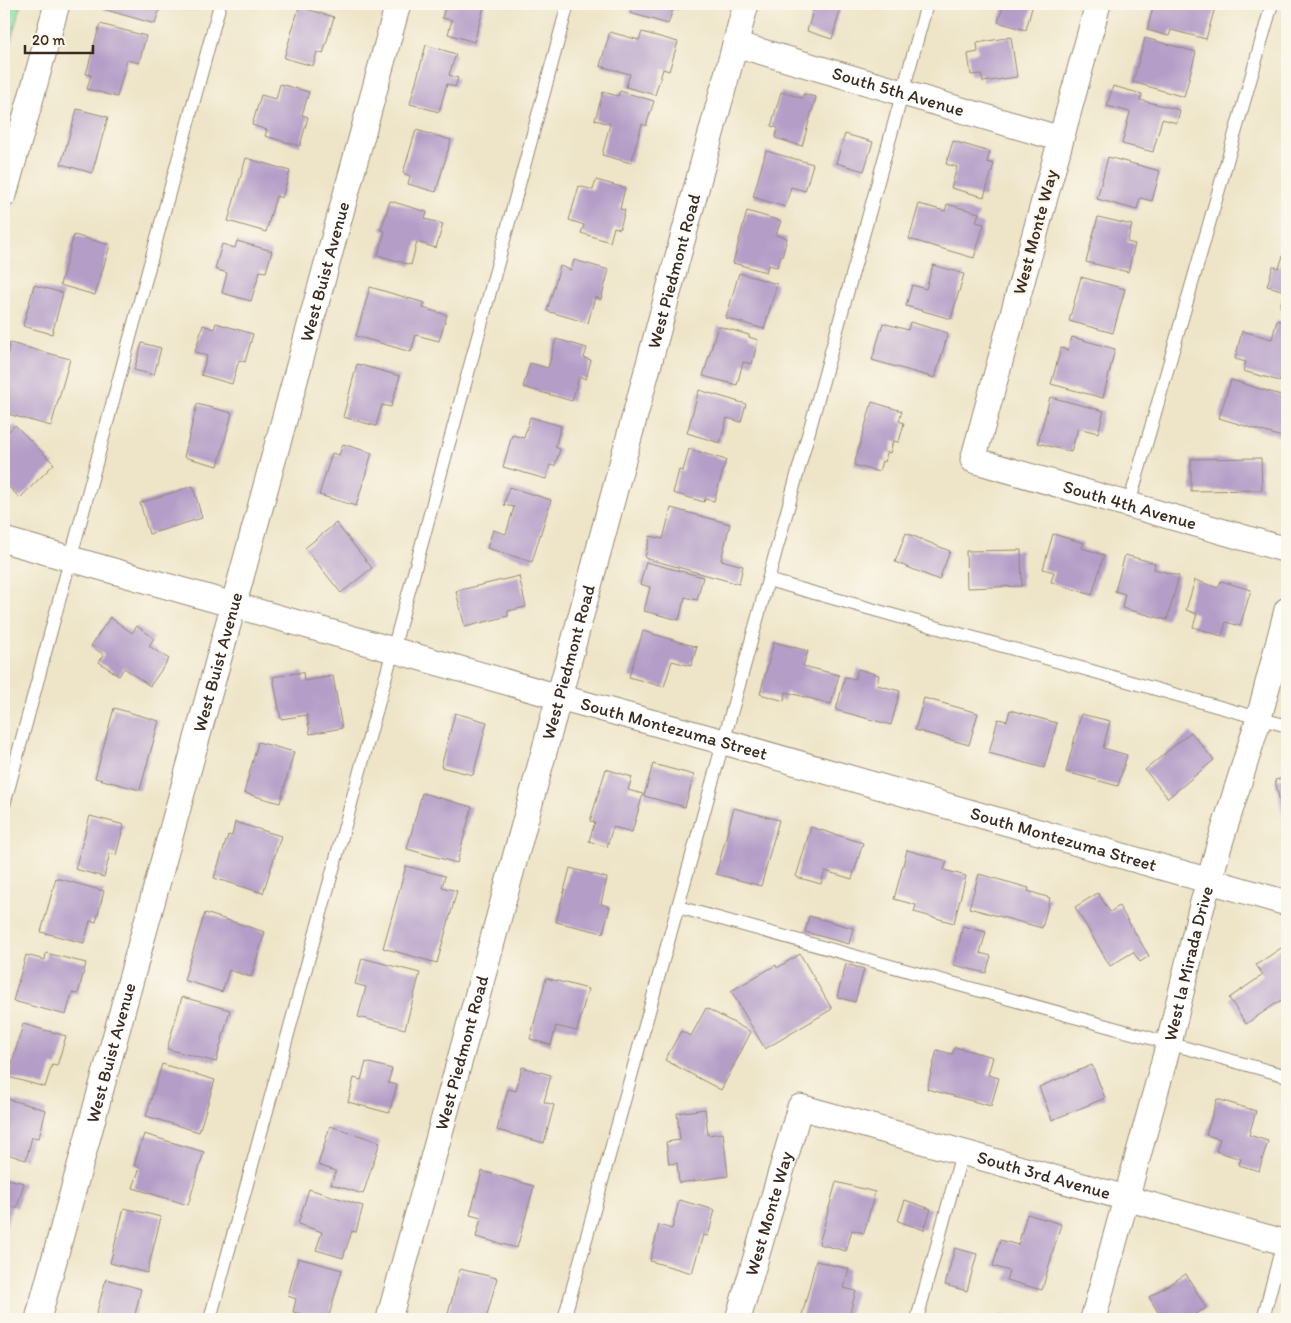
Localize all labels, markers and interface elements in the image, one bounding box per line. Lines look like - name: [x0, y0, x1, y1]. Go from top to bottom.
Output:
- scale bar: [25, 22, 92, 54]
- text: 20 m: [32, 31, 66, 49]
- street label: South 5th Avenue: [830, 62, 967, 121]
- street label: West Monte Way: [1008, 166, 1062, 297]
- street label: West Piedmont Road: [643, 191, 705, 351]
- street label: West Buist Avenue: [295, 199, 354, 344]
- street label: South 4th Avenue: [1061, 475, 1199, 535]
- street label: West Piedmont Road: [537, 582, 600, 742]
- street label: West Buist Avenue: [188, 590, 247, 735]
- street label: South Montezuma Street: [578, 692, 770, 765]
- street label: South Montezuma Street: [968, 802, 1159, 876]
- street label: West la Mirada Drive: [1159, 884, 1218, 1043]
- street label: West Piedmont Road: [430, 973, 493, 1133]
- street label: West Buist Avenue: [81, 980, 141, 1125]
- street label: South 3rd Avenue: [975, 1146, 1113, 1204]
- street label: West Monte Way: [740, 1148, 798, 1278]

